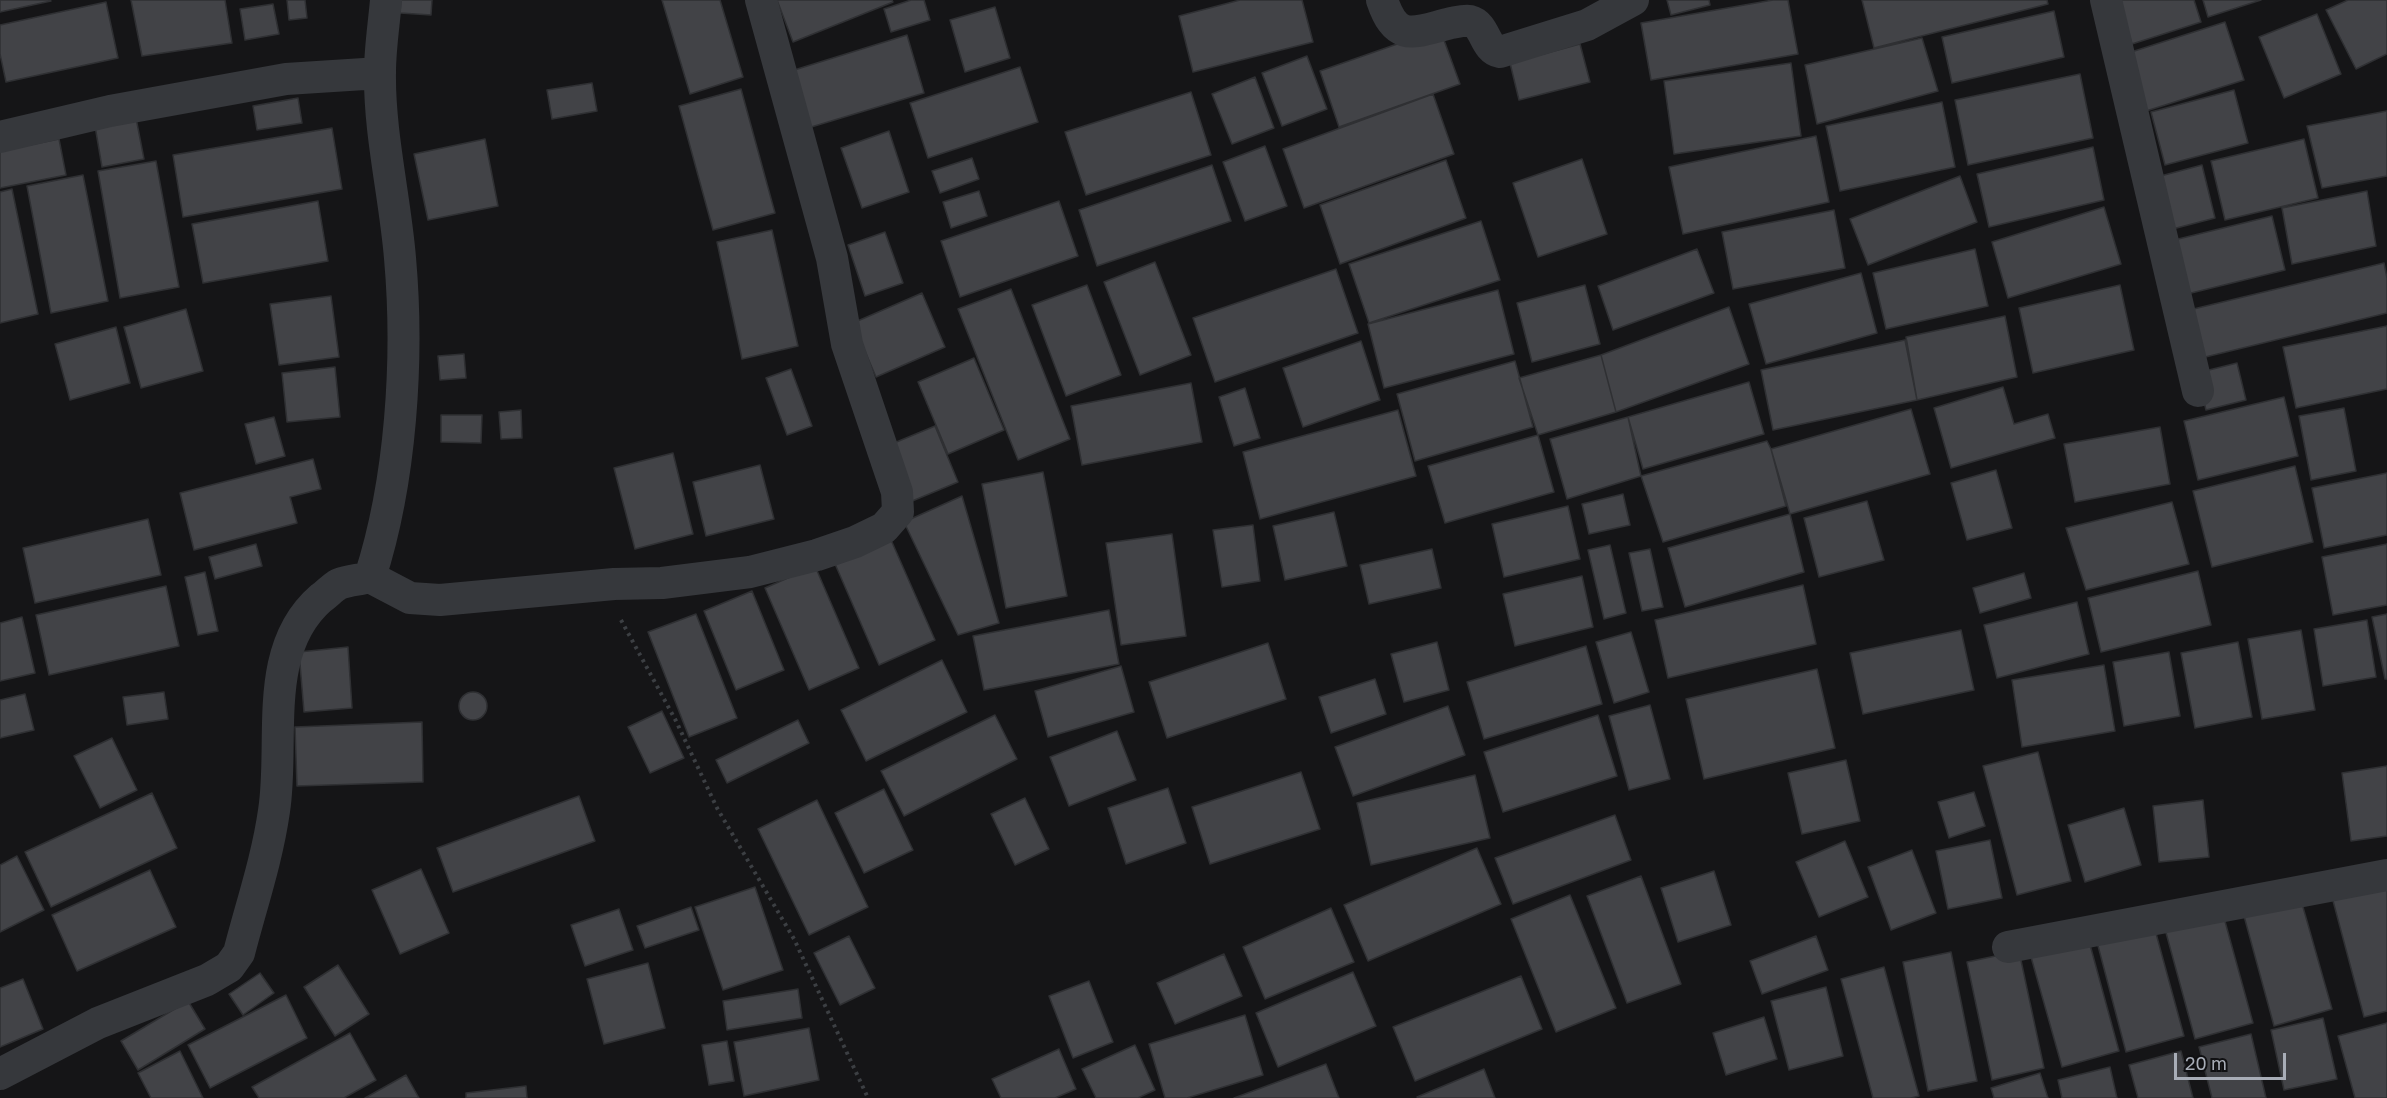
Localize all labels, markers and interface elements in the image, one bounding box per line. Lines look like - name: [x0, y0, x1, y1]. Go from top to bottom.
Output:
- scale bar: [2177, 1041, 2290, 1079]
- text: 20 m: [2185, 1052, 2227, 1074]

